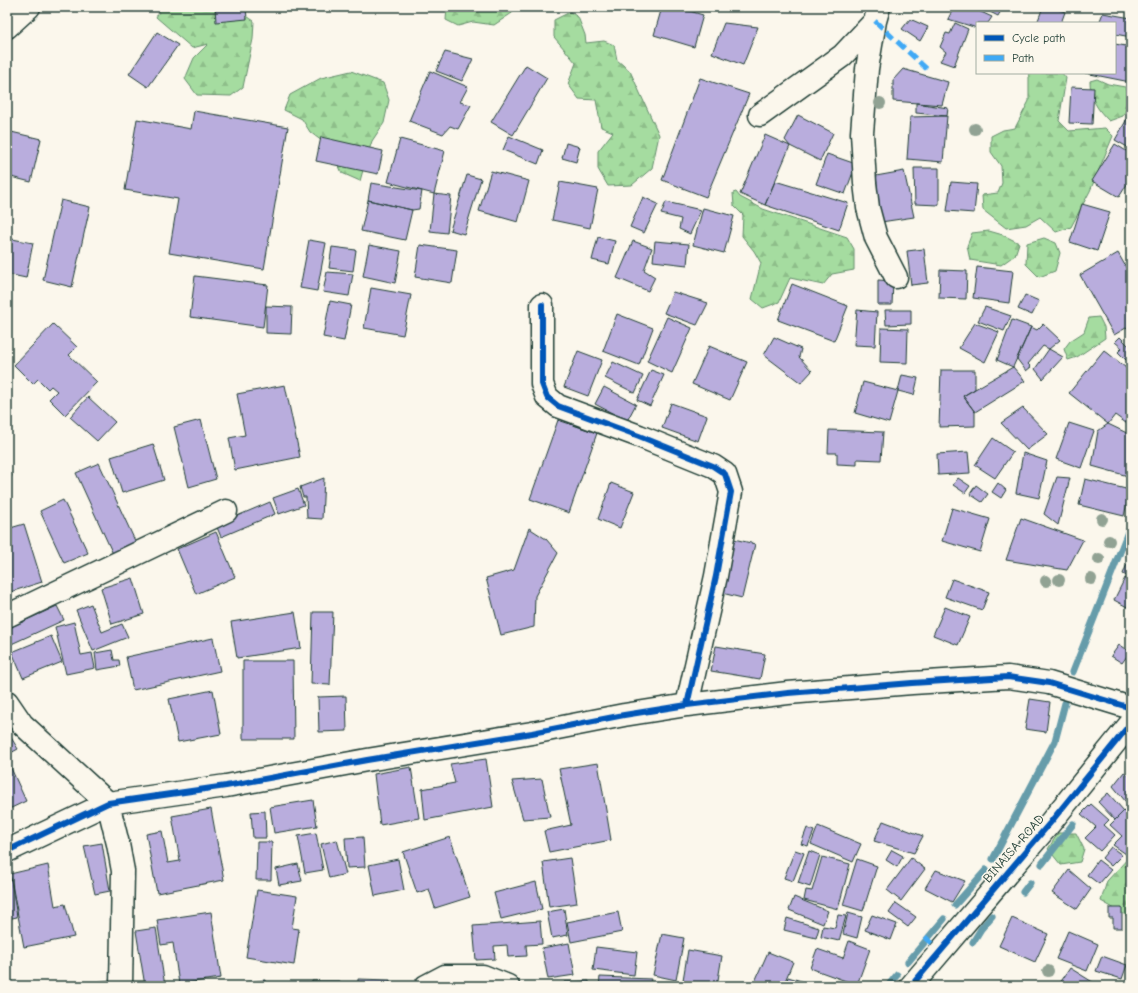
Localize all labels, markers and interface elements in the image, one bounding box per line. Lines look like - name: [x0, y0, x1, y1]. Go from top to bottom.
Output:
- legend: [976, 22, 1116, 74]
- text: Cycle path: [1012, 31, 1065, 45]
- text: Path: [1012, 51, 1034, 65]
- street label: BINAISA ROAD: [980, 811, 1047, 885]

